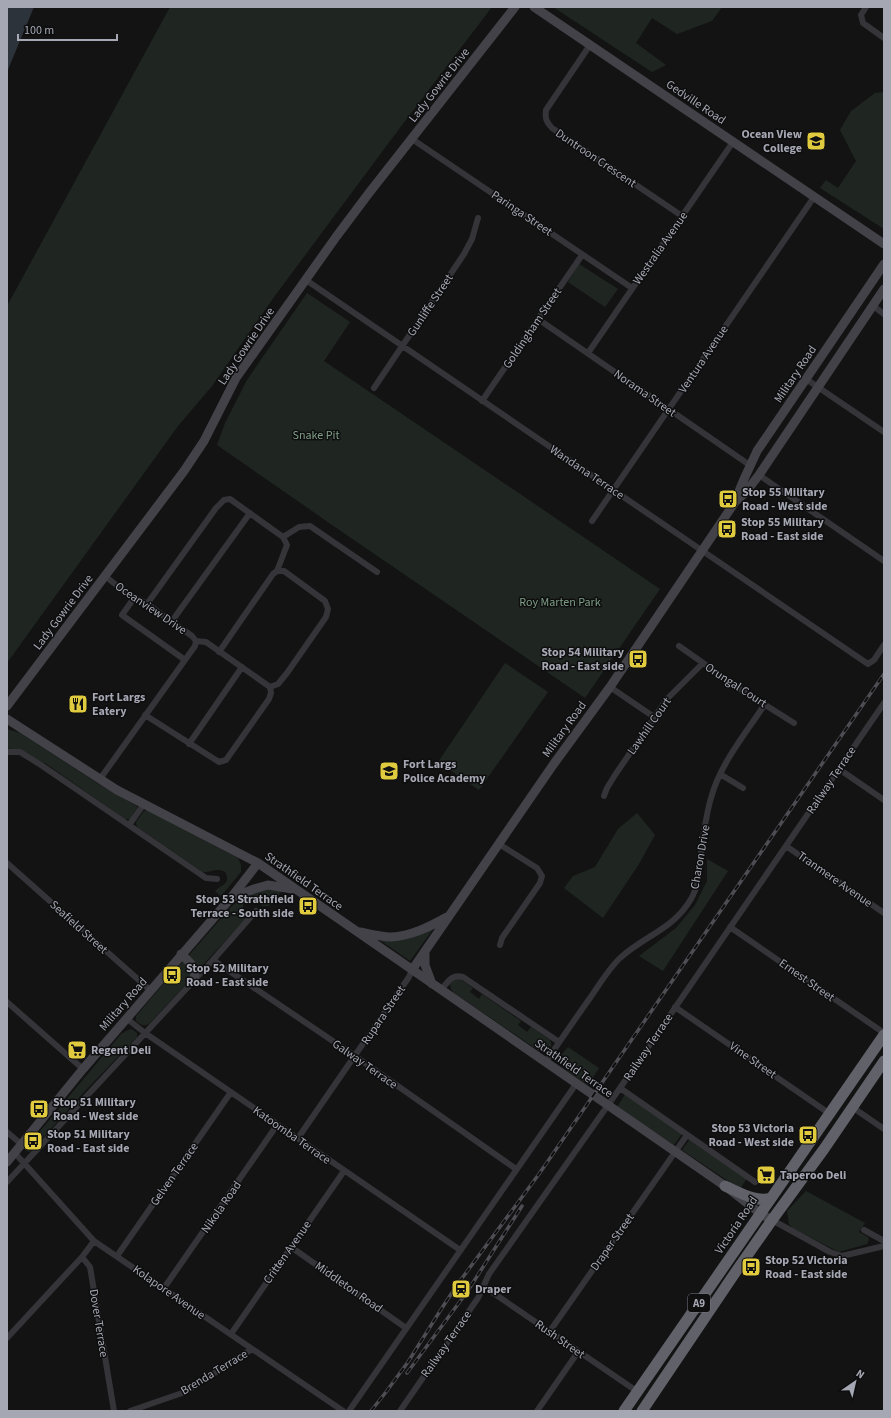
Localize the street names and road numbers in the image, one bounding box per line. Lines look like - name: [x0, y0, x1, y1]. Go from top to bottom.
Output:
- street label: Lady Gowrie Drive: [405, 44, 474, 126]
- street label: Gedville Road: [662, 76, 729, 129]
- street label: Duntroon Crescent: [552, 125, 640, 192]
- street label: Paringa Street: [488, 187, 556, 240]
- street label: Westralia Avenue: [629, 208, 692, 288]
- street label: Gunliffe Street: [403, 271, 458, 340]
- street label: Goldingham Street: [499, 284, 566, 372]
- street label: Lady Gowrie Drive: [214, 304, 279, 389]
- street label: Ventura Avenue: [674, 322, 732, 397]
- street label: Military Road: [770, 342, 821, 406]
- street label: Norama Street: [610, 366, 679, 421]
- street label: Wandana Terrace: [546, 441, 627, 504]
- street label: Lady Gowrie Drive: [29, 571, 97, 654]
- street label: Oceanview Drive: [111, 578, 190, 639]
- street label: Orungal Court: [701, 659, 770, 712]
- street label: Lawhill Court: [623, 694, 675, 758]
- street label: Military Road: [538, 698, 591, 761]
- street label: Railway Terrace: [802, 743, 860, 817]
- street label: Charon Drive: [686, 824, 715, 891]
- street label: Tranmere Avenue: [794, 847, 876, 912]
- street label: Strathfield Terrace: [261, 848, 346, 915]
- street label: Seafield Street: [46, 897, 111, 958]
- street label: Ernest Street: [775, 955, 838, 1006]
- street label: Military Road: [95, 974, 151, 1035]
- street label: Rupara Street: [357, 982, 410, 1048]
- street label: Railway Terrace: [619, 1010, 677, 1084]
- street label: Strathfield Terrace: [531, 1035, 616, 1102]
- street label: Galway Terrace: [329, 1036, 401, 1093]
- street label: Vine Street: [726, 1038, 780, 1083]
- street label: Katoomba Terrace: [249, 1102, 334, 1169]
- street label: Gelven Terrace: [146, 1139, 203, 1209]
- street label: Nikola Road: [197, 1178, 246, 1237]
- street label: Victoria Road: [711, 1193, 762, 1257]
- street label: Draper Street: [586, 1210, 638, 1274]
- street label: Critten Avenue: [259, 1217, 315, 1287]
- street label: Middleton Road: [311, 1258, 386, 1317]
- street label: Kolapore Avenue: [129, 1261, 208, 1324]
- street label: Dover Terrace: [85, 1288, 112, 1358]
- road number: A9: [688, 1294, 710, 1312]
- street label: Railway Terrace: [417, 1307, 476, 1381]
- street label: Rush Street: [531, 1316, 588, 1363]
- street label: Brenda Terrace: [177, 1346, 251, 1399]

